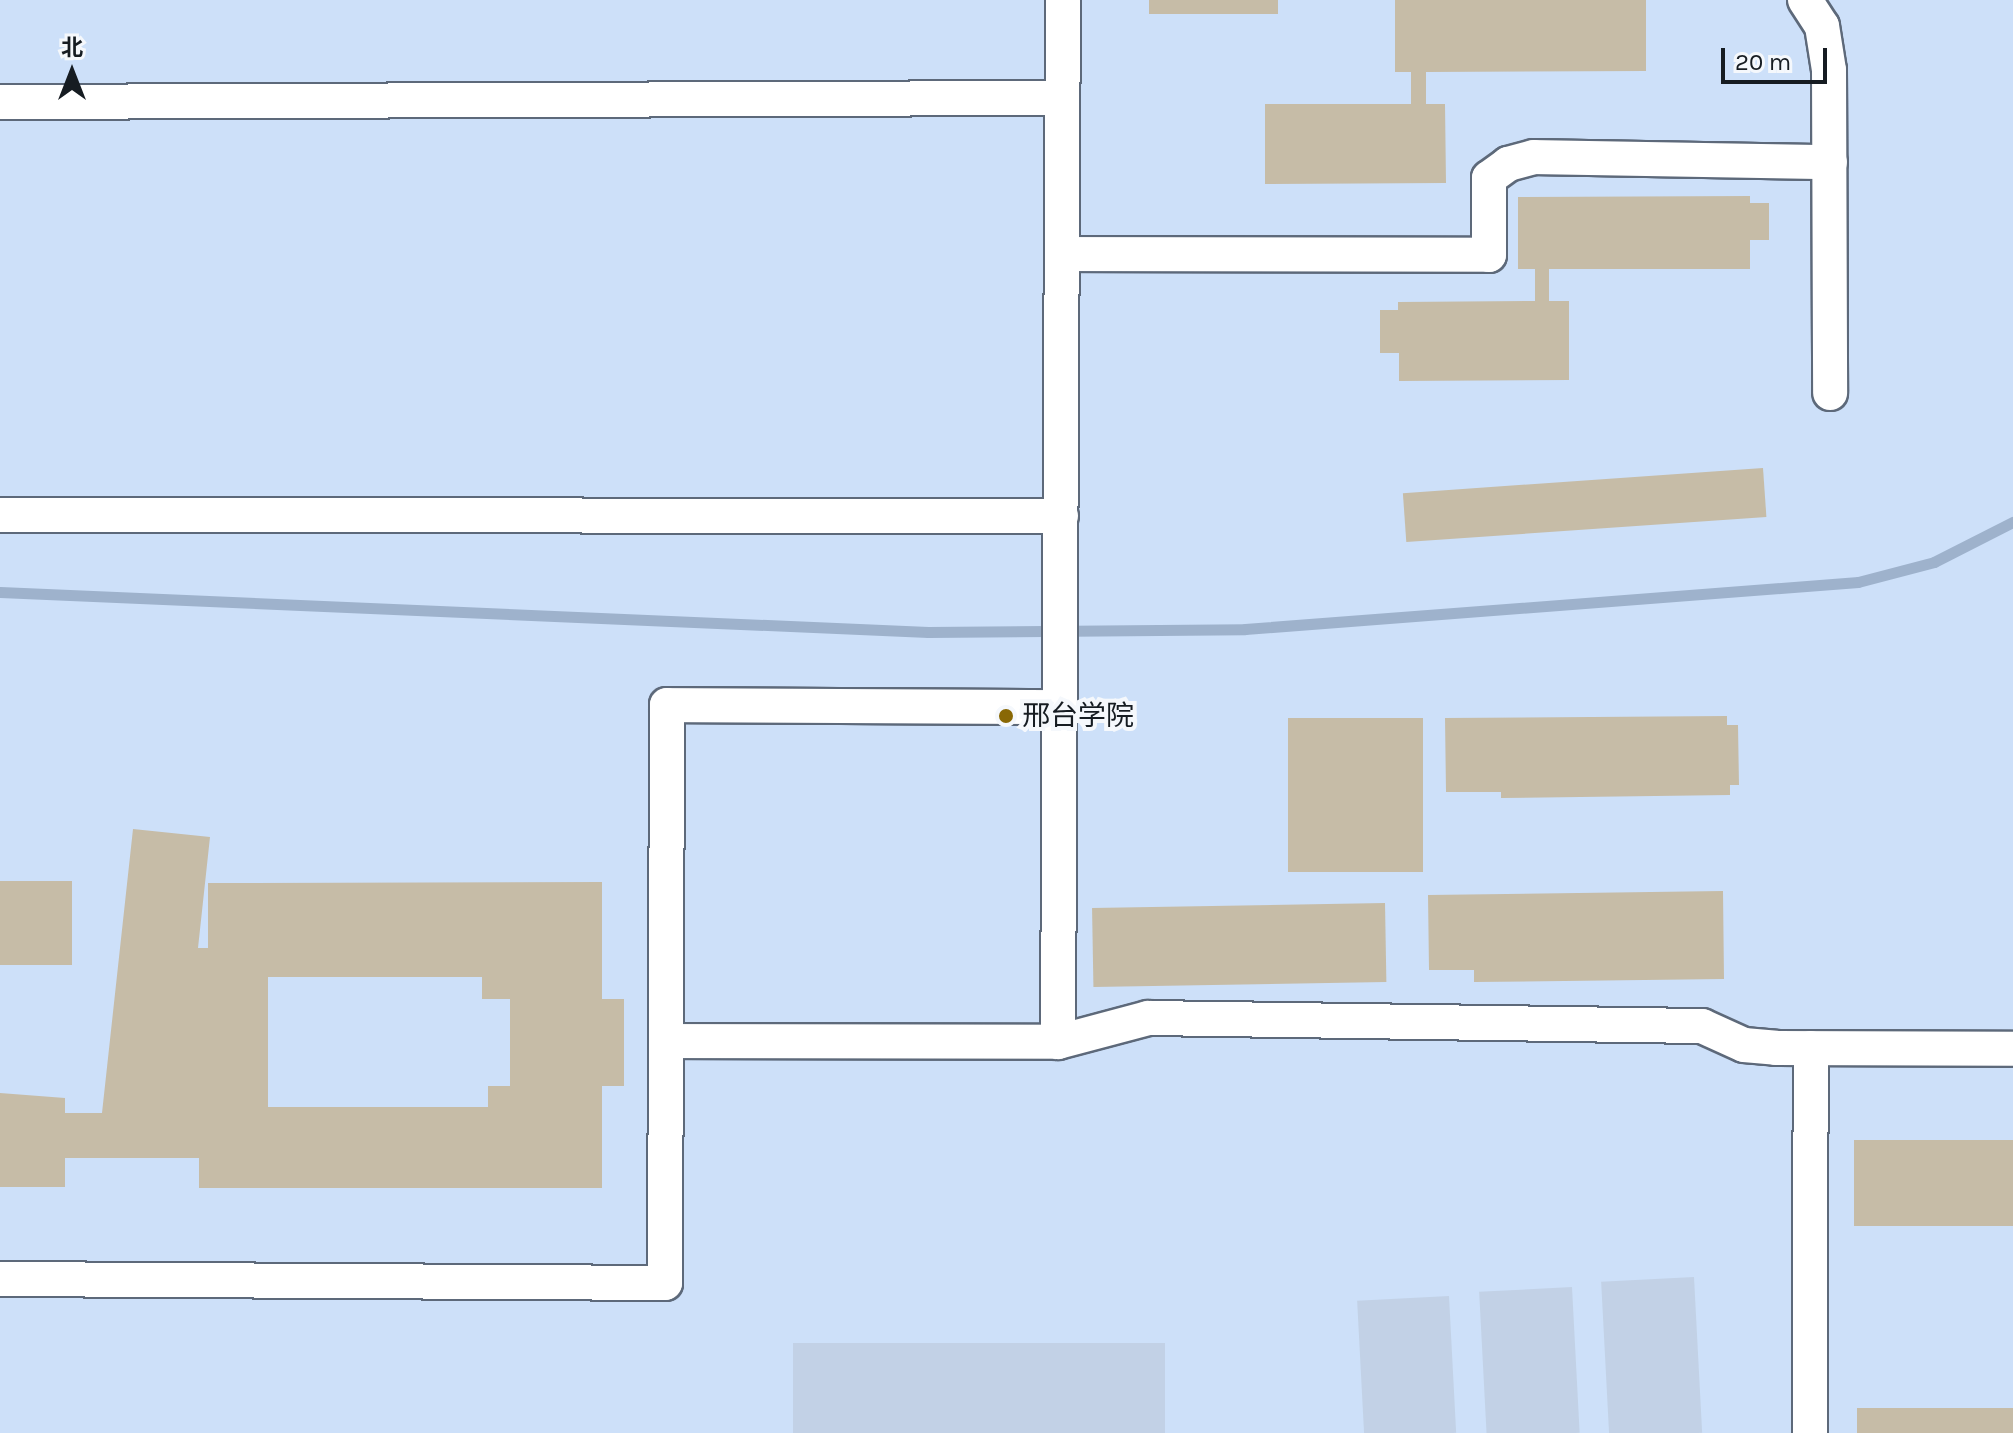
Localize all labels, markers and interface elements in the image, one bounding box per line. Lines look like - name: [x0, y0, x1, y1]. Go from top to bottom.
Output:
- north arrow: [32, 32, 112, 112]
- scale bar: [1725, 32, 1831, 82]
- text: 北: [61, 35, 83, 61]
- text: 20 m: [1735, 48, 1791, 76]
- place label: 邢台学院: [1022, 699, 1134, 733]
- marker: 邢台学院: [997, 707, 1015, 725]

